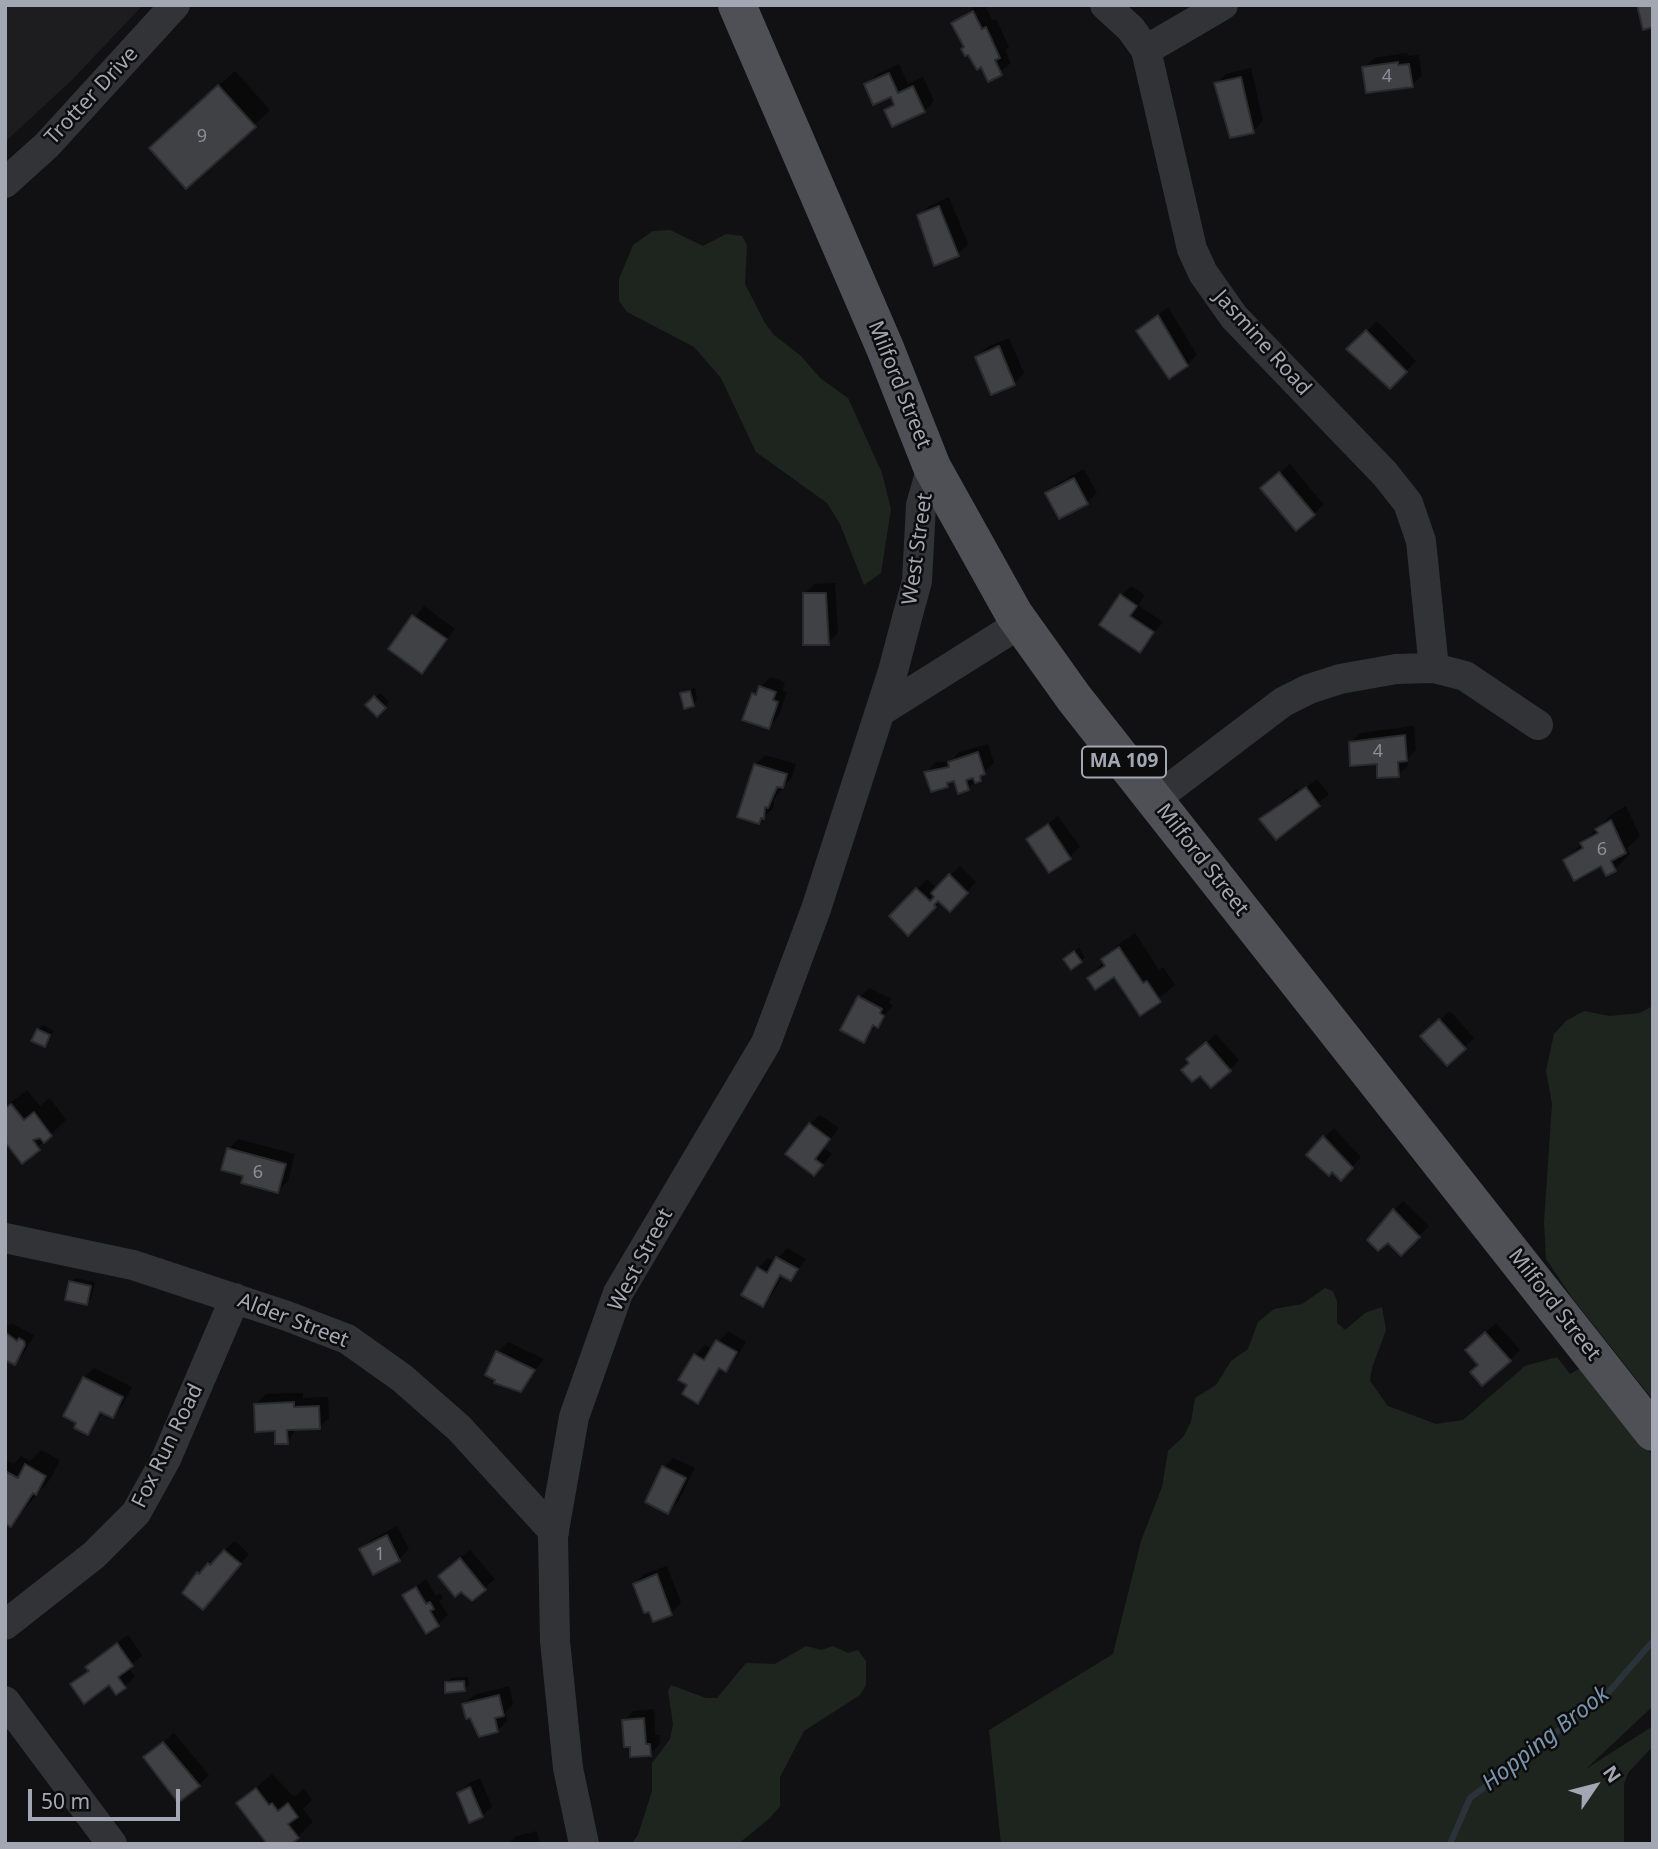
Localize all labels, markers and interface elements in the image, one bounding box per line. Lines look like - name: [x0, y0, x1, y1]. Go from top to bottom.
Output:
- street label: Trotter Drive: [40, 42, 144, 150]
- house number: 4: [1382, 66, 1392, 88]
- house number: 9: [197, 126, 207, 148]
- street label: Jasmine Road: [1208, 285, 1316, 401]
- street label: Milford Street: [862, 318, 936, 452]
- street label: West Street: [898, 491, 938, 607]
- house number: 4: [1373, 741, 1383, 763]
- road number: MA 109: [1082, 747, 1166, 778]
- street label: Milford Street: [1150, 799, 1254, 921]
- house number: 6: [1597, 839, 1607, 861]
- house number: 6: [253, 1162, 263, 1184]
- street label: West Street: [603, 1204, 679, 1316]
- street label: Milford Street: [1502, 1244, 1606, 1366]
- street label: Alder Street: [234, 1288, 352, 1354]
- street label: Fox Run Road: [127, 1380, 209, 1512]
- house number: 1: [375, 1544, 385, 1566]
- water label: Hopping Brook: [1477, 1681, 1615, 1797]
- north arrow: [1560, 1751, 1630, 1821]
- text: N: [1597, 1760, 1627, 1788]
- scale bar: [32, 1776, 184, 1820]
- text: 50 m: [41, 1787, 90, 1815]

